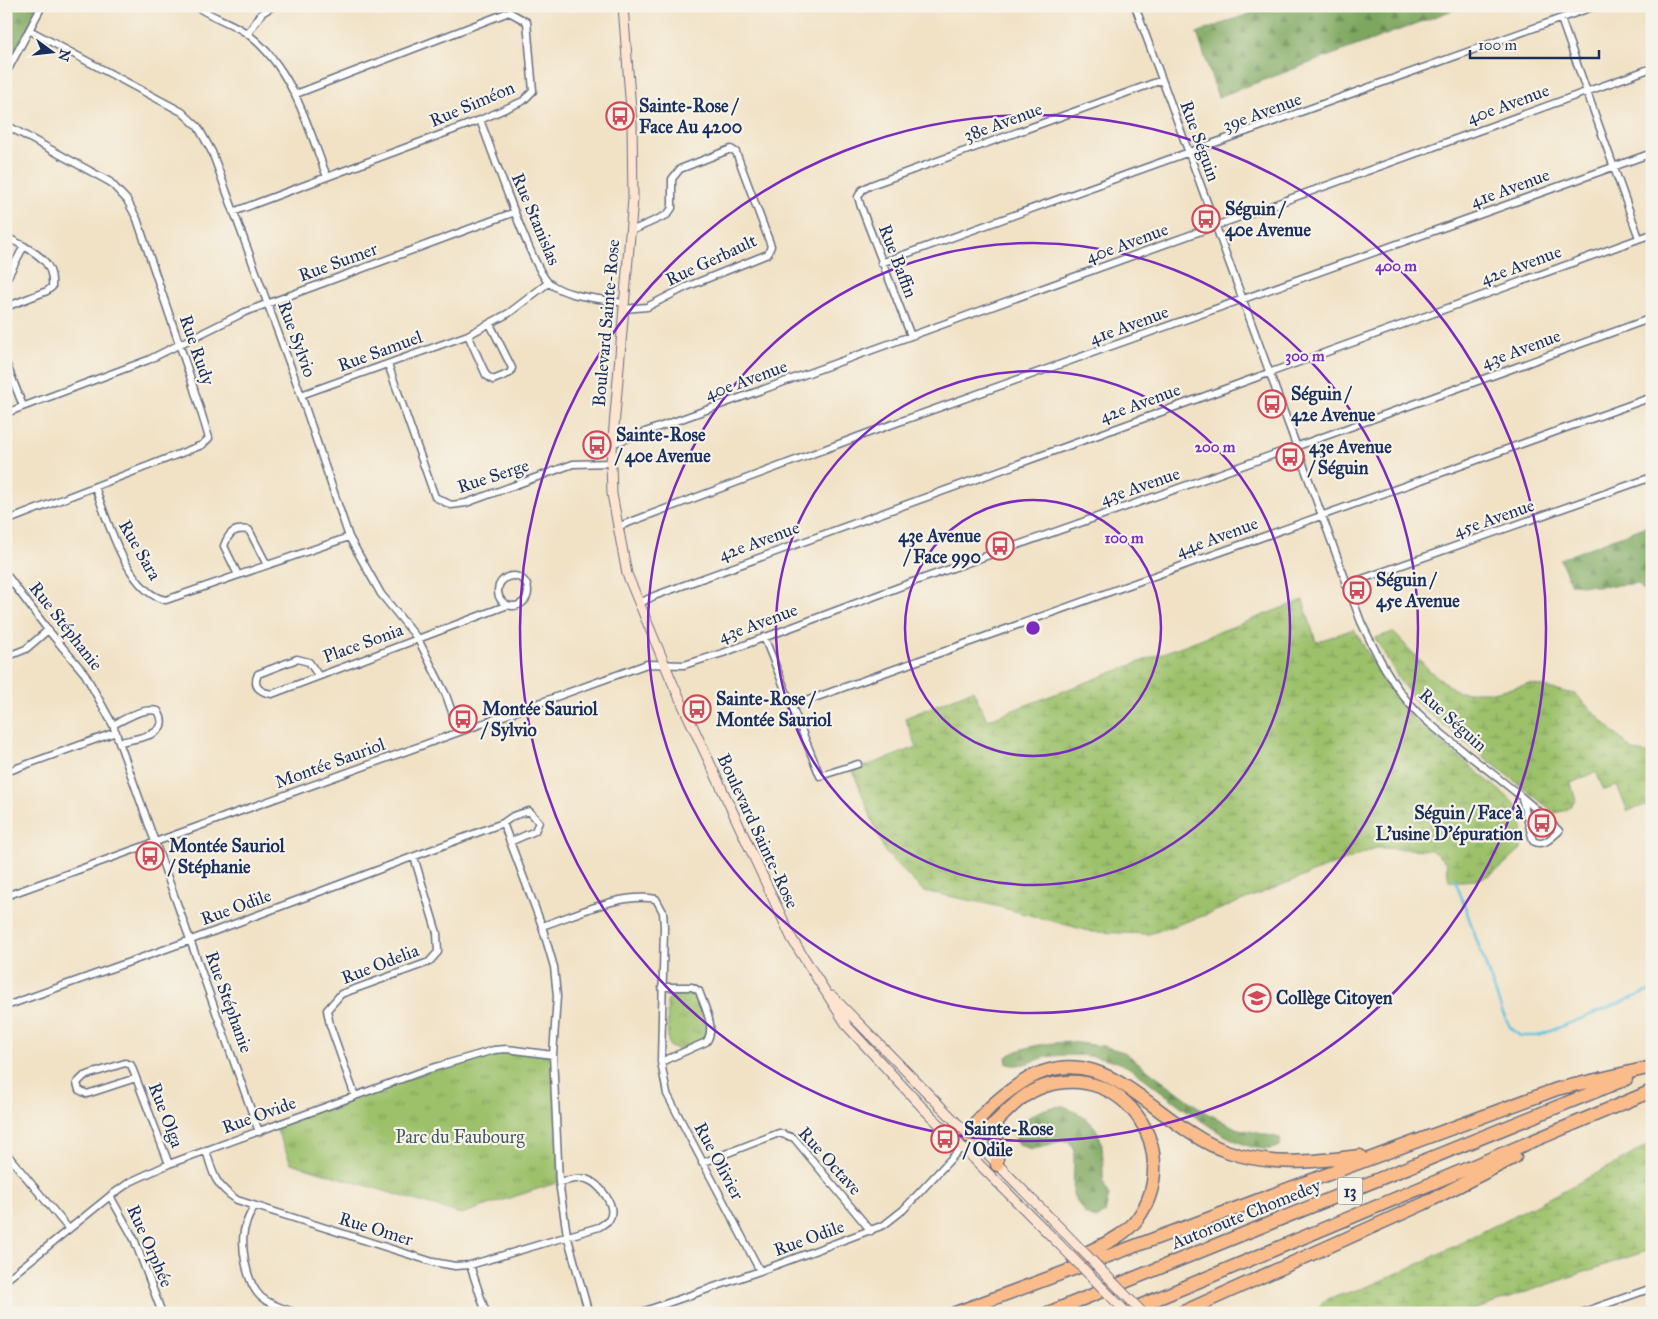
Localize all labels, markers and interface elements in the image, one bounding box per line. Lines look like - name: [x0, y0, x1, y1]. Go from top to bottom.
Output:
- north arrow: [28, 28, 78, 78]
- scale bar: [1470, 28, 1599, 60]
- text: 100 m: [1478, 36, 1518, 54]
- text: N: [54, 47, 74, 63]
- street label: Rue Siméon: [426, 76, 518, 132]
- street label: 40e Avenue: [1464, 79, 1552, 129]
- street label: 39e Avenue: [1220, 88, 1304, 136]
- place label: Sainte-Rose / Face Au 4200: [639, 95, 742, 139]
- street label: 38e Avenue: [961, 98, 1045, 146]
- street label: Rue Séguin: [1174, 98, 1225, 185]
- bus stop icon: Sainte-Rose / Face Au 4200: [605, 101, 635, 131]
- street label: 41e Avenue: [1467, 164, 1553, 212]
- street label: Rue Stanislas: [507, 170, 565, 268]
- place label: Séguin / 40e Avenue: [1225, 198, 1311, 242]
- bus stop icon: Séguin / 40e Avenue: [1191, 204, 1221, 234]
- street label: 40e Avenue: [1083, 218, 1171, 268]
- street label: Rue Baffin: [874, 221, 922, 301]
- street label: Rue Gerbault: [662, 229, 761, 291]
- street label: Rue Sumer: [295, 237, 381, 286]
- street label: Boulevard Sainte-Rose: [588, 238, 624, 408]
- street label: 42e Avenue: [1478, 240, 1564, 290]
- text: 400 m: [1375, 257, 1417, 276]
- street label: Rue Sylvio: [273, 298, 321, 380]
- street label: 41e Avenue: [1086, 301, 1172, 349]
- street label: Rue Rudy: [175, 312, 219, 389]
- street label: 43e Avenue: [1478, 325, 1564, 373]
- street label: Rue Samuel: [335, 326, 425, 376]
- text: 300 m: [1285, 347, 1325, 366]
- street label: 40e Avenue: [702, 355, 790, 405]
- street label: 42e Avenue: [1097, 378, 1183, 428]
- place label: Séguin / 42e Avenue: [1291, 383, 1376, 427]
- bus stop icon: Séguin / 42e Avenue: [1257, 389, 1287, 419]
- place label: Sainte-Rose / 40e Avenue: [614, 424, 711, 468]
- bus stop icon: Sainte-Rose / 40e Avenue: [582, 430, 612, 460]
- place label: 43e Avenue / Séguin: [1307, 436, 1392, 480]
- text: 200 m: [1195, 438, 1236, 456]
- bus stop icon: 43e Avenue / Séguin: [1275, 442, 1305, 472]
- street label: Rue Serge: [454, 454, 532, 499]
- street label: 43e Avenue: [1097, 462, 1183, 510]
- street label: 45e Avenue: [1451, 494, 1537, 542]
- street label: 44e Avenue: [1173, 512, 1261, 562]
- street label: Rue Sara: [114, 516, 166, 584]
- street label: 42e Avenue: [716, 516, 802, 566]
- place label: 43e Avenue / Face 990: [898, 525, 981, 569]
- text: 100 m: [1104, 529, 1144, 547]
- bus stop icon: 43e Avenue / Face 990: [985, 531, 1015, 561]
- place label: Séguin / 45e Avenue: [1376, 569, 1460, 613]
- bus stop icon: Séguin / 45e Avenue: [1342, 575, 1372, 605]
- street label: Rue Stéphanie: [25, 577, 107, 675]
- street label: 43e Avenue: [715, 599, 801, 647]
- street label: Place Sonia: [320, 618, 406, 668]
- centre of rings: [1024, 619, 1042, 637]
- street label: Rue Séguin: [1414, 684, 1492, 757]
- place label: Sainte-Rose / Montée Sauriol: [716, 688, 833, 731]
- bus stop icon: Sainte-Rose / Montée Sauriol: [682, 694, 712, 724]
- place label: Montée Sauriol / Sylvio: [480, 698, 599, 742]
- bus stop icon: Montée Sauriol / Sylvio: [448, 704, 478, 734]
- street label: Montée Sauriol: [272, 733, 388, 793]
- street label: Boulevard Sainte-Rose: [712, 750, 804, 912]
- place label: Séguin / Face à L'usine D'épuration: [1375, 802, 1523, 846]
- bus stop icon: Séguin / Face à L'usine D'épuration: [1527, 808, 1557, 838]
- place label: Montée Sauriol / Stéphanie: [167, 835, 286, 879]
- bus stop icon: Montée Sauriol / Stéphanie: [135, 841, 165, 871]
- street label: Rue Odile: [198, 884, 274, 930]
- street label: Rue Odelia: [338, 939, 422, 989]
- street label: Rue Stéphanie: [200, 948, 258, 1056]
- school or university icon: Collège Citoyen: [1242, 983, 1272, 1013]
- place label: Collège Citoyen: [1276, 987, 1393, 1010]
- street label: Rue Olga: [143, 1079, 189, 1151]
- street label: Rue Ovide: [219, 1091, 299, 1139]
- street label: Rue Olivier: [689, 1118, 749, 1204]
- place label: Sainte-Rose / Odile: [962, 1118, 1054, 1161]
- street label: Rue Octave: [794, 1122, 866, 1200]
- bus stop icon: Sainte-Rose / Odile: [930, 1124, 960, 1154]
- park label: Parc du Faubourg: [395, 1126, 525, 1149]
- street label: Autoroute Chomedey: [1167, 1174, 1324, 1254]
- road number: 13: [1338, 1178, 1362, 1204]
- street label: Rue Orphée: [122, 1201, 178, 1291]
- street label: Rue Omer: [336, 1207, 416, 1251]
- street label: Rue Odile: [771, 1215, 847, 1261]

